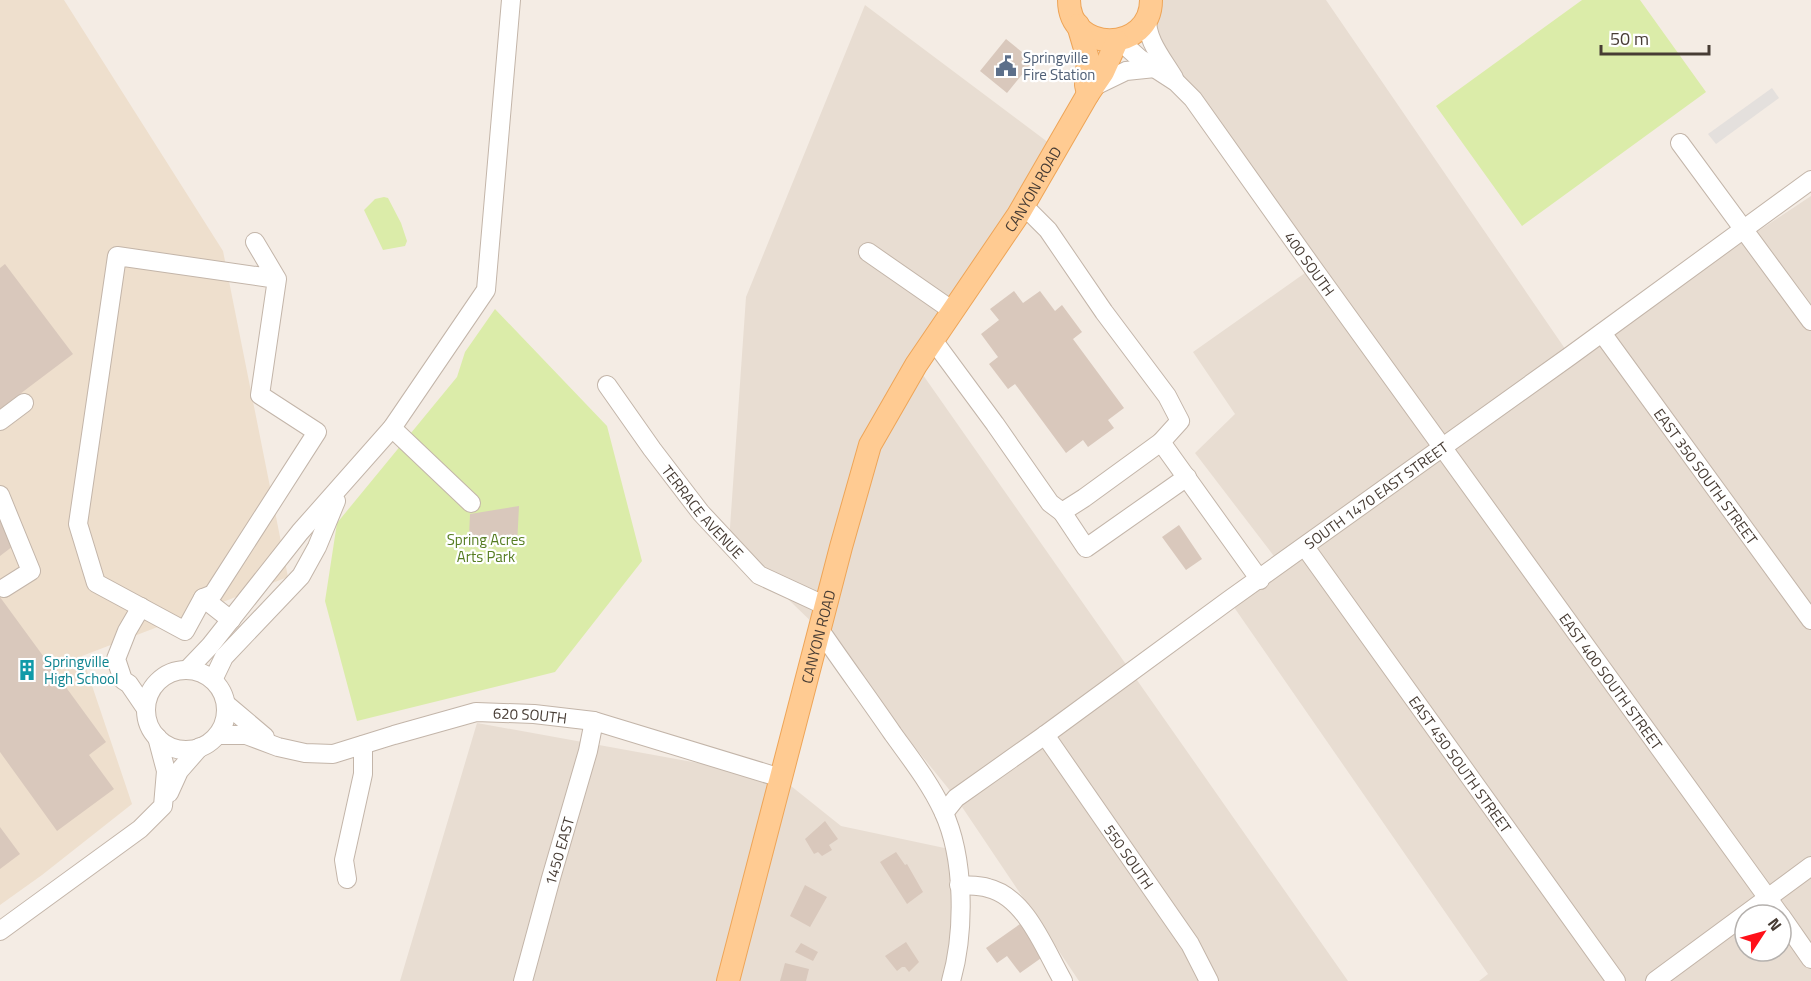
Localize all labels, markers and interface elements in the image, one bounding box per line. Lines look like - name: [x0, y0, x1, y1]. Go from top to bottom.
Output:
- scale bar: [1601, 18, 1709, 56]
- text: 50 m: [1610, 25, 1649, 52]
- place label: Springville Fire Station: [1023, 46, 1095, 86]
- public building icon: Springville Fire Station: [994, 54, 1018, 78]
- street label: CANYON ROAD: [998, 142, 1067, 236]
- street label: 400 SOUTH: [1279, 227, 1341, 301]
- street label: EAST 350 SOUTH STREET: [1649, 403, 1764, 549]
- street label: SOUTH 1470 EAST STREET: [1299, 435, 1453, 554]
- street label: TERRACE AVENUE: [656, 460, 749, 564]
- park label: Spring Acres Arts Park: [447, 528, 525, 568]
- street label: CANYON ROAD: [794, 587, 841, 686]
- street label: EAST 400 SOUTH STREET: [1554, 608, 1669, 755]
- place label: Springville High School: [44, 650, 119, 690]
- building icon: Springville High School: [15, 658, 39, 682]
- street label: EAST 450 SOUTH STREET: [1403, 691, 1518, 837]
- street label: 620 SOUTH: [493, 701, 568, 729]
- street label: 1450 EAST: [538, 814, 580, 888]
- street label: 550 SOUTH: [1099, 820, 1160, 894]
- north arrow: [1733, 903, 1793, 963]
- text: N: [1762, 913, 1788, 936]

